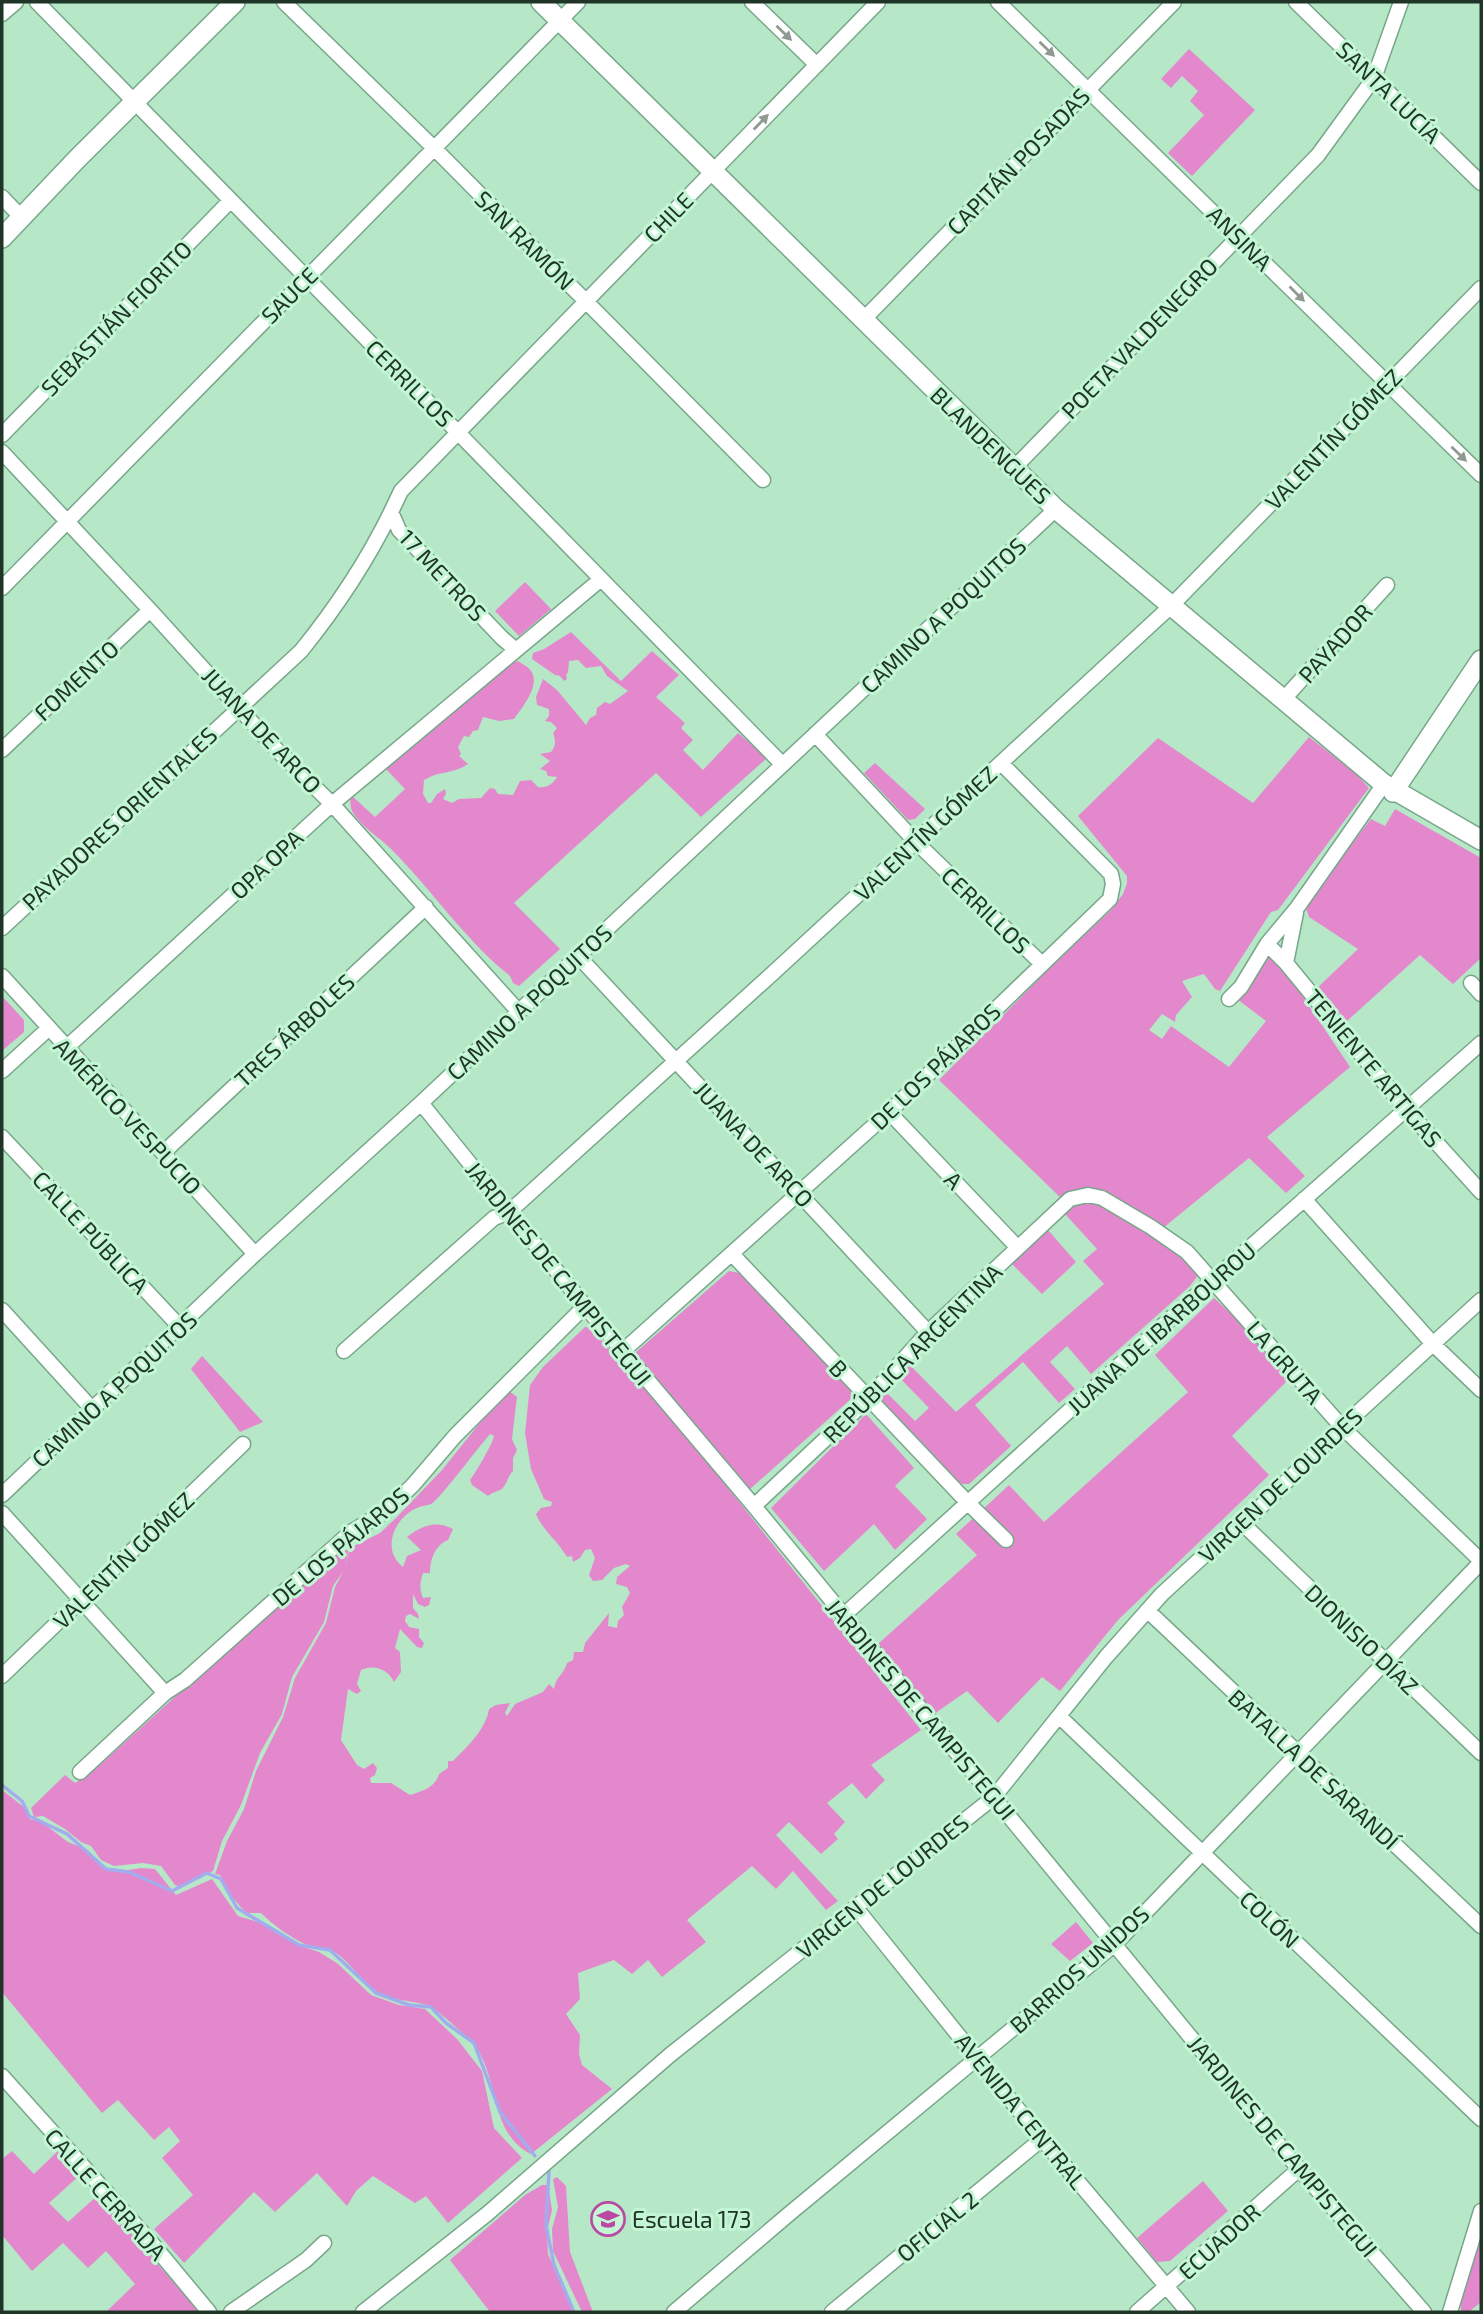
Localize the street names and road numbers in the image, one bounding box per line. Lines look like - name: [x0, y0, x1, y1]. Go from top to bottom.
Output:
- street label: SANTA LUCÍA: [1331, 35, 1448, 149]
- street label: CAPITÁN POSADAS: [941, 82, 1095, 240]
- street label: SAN RAMÓN: [470, 185, 580, 295]
- street label: CHILE: [637, 186, 699, 248]
- street label: ANSINA: [1202, 200, 1279, 277]
- street label: SEBASTIÁN FIORITO: [35, 235, 197, 401]
- street label: POETA VALDENEGRO: [1055, 252, 1223, 424]
- street label: SAUCE: [255, 261, 323, 329]
- street label: CERRILLOS: [361, 334, 459, 432]
- street label: VALENTÍN GÓMEZ: [1259, 363, 1407, 515]
- street label: BLANDENGUES: [925, 381, 1057, 509]
- street label: 17 METROS: [394, 523, 492, 627]
- street label: CAMINO A POQUITOS: [855, 531, 1031, 699]
- street label: PAYADOR: [1292, 598, 1378, 688]
- street label: FOMENTO: [28, 634, 124, 726]
- street label: JUANA DE ARCO: [197, 661, 327, 799]
- street label: PAYADORES ORIENTALES: [16, 720, 222, 916]
- street label: VALENTÍN GÓMEZ: [848, 760, 1002, 906]
- street label: OPA OPA: [224, 823, 309, 905]
- street label: CERRILLOS: [936, 861, 1036, 959]
- street label: CAMINO A POQUITOS: [441, 918, 617, 1086]
- street label: TRES ÁRBOLES: [228, 967, 360, 1093]
- street label: TENIENTE ARTIGAS: [1300, 983, 1448, 1153]
- street label: DE LOS PÁJAROS: [864, 997, 1006, 1135]
- street label: AMÉRICO VESPUCIO: [48, 1032, 208, 1200]
- street label: JUANA DE ARCO: [689, 1075, 819, 1213]
- street label: JARDINES DE CAMPISTEGUI: [460, 1155, 658, 1391]
- street label: CALLE PÚBLICA: [27, 1165, 155, 1300]
- street label: A: [939, 1165, 970, 1195]
- street label: JUANA DE IBARBOUROU: [1061, 1236, 1261, 1420]
- street label: REPÚBLICA ARGENTINA: [816, 1257, 1008, 1449]
- street label: CAMINO A POQUITOS: [26, 1305, 202, 1473]
- street label: LA GRUTA: [1241, 1315, 1329, 1410]
- street label: B: [824, 1353, 854, 1383]
- street label: VIRGEN DE LOURDES: [1192, 1402, 1368, 1568]
- street label: DE LOS PÁJAROS: [266, 1481, 414, 1611]
- street label: VALENTÍN GÓMEZ: [47, 1486, 199, 1634]
- street label: DIONISIO DÍAZ: [1299, 1578, 1425, 1700]
- street label: JARDINES DE CAMPISTEGUI: [820, 1593, 1022, 1825]
- street label: BATALLA DE SARANDÍ: [1223, 1683, 1406, 1856]
- street label: VIRGEN DE LOURDES: [790, 1808, 974, 1964]
- street label: COLÓN: [1234, 1884, 1306, 1954]
- street label: BARRIOS UNIDOS: [1004, 1899, 1154, 2039]
- street label: AVENIDA CENTRAL: [950, 2027, 1093, 2195]
- street label: JARDINES DE CAMPISTEGUI: [1182, 2030, 1384, 2262]
- street label: CALLE CERRADA: [40, 2122, 173, 2266]
- street label: OFICIAL 2: [891, 2185, 983, 2267]
- street label: ECUADOR: [1172, 2197, 1266, 2285]

